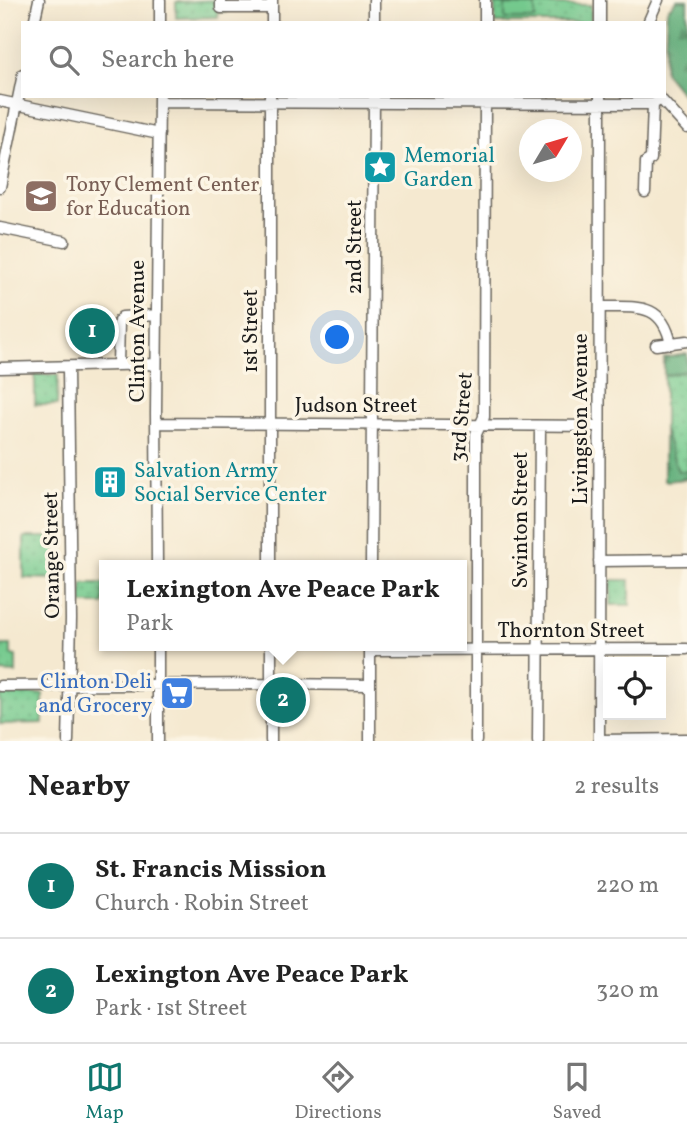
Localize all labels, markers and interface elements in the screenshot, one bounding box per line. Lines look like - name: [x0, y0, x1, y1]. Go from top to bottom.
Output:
- search box: [21, 21, 666, 98]
- icon: search: [45, 41, 83, 79]
- text: Search here: [101, 42, 234, 78]
- north arrow: [519, 119, 582, 182]
- place label: Memorial Garden: [404, 142, 495, 195]
- place icon: Memorial Garden: [361, 148, 399, 186]
- place label: Tony Clement Center for Education: [66, 171, 260, 224]
- school or university icon: Tony Clement Center for Education: [22, 177, 60, 215]
- street label: 2nd Street: [341, 200, 370, 294]
- street label: Clinton Avenue: [124, 260, 153, 402]
- street label: 1st Street: [237, 289, 266, 373]
- pin: 1: [69, 305, 115, 357]
- your location: [320, 320, 354, 354]
- street label: Livingston Avenue: [567, 333, 596, 505]
- street label: 3rd Street: [444, 371, 481, 464]
- street label: Judson Street: [295, 392, 417, 421]
- street label: Swinton Street: [507, 452, 536, 588]
- place label: Salvation Army Social Service Center: [134, 457, 327, 510]
- building icon: Salvation Army Social Service Center: [91, 463, 129, 501]
- street label: Orange Street: [37, 491, 68, 619]
- popup: [99, 560, 467, 651]
- text: Lexington Ave Peace Park: [126, 572, 440, 608]
- text: Park: [126, 608, 173, 640]
- street label: Thornton Street: [498, 617, 645, 646]
- map controls: [603, 657, 666, 720]
- button: locate: [603, 657, 666, 720]
- place label: Clinton Deli and Grocery: [38, 668, 153, 721]
- supermarket icon: Clinton Deli and Grocery: [158, 674, 196, 712]
- pin: 2: [260, 674, 306, 726]
- text: Nearby: [28, 766, 130, 808]
- text: 2 results: [574, 771, 659, 803]
- text: St. Francis Mission: [95, 852, 327, 888]
- text: 1: [46, 870, 56, 902]
- text: 220 m: [596, 870, 659, 902]
- text: Church · Robin Street: [95, 888, 309, 920]
- text: Lexington Ave Peace Park: [95, 957, 408, 993]
- text: 2: [45, 975, 57, 1007]
- text: 320 m: [596, 975, 659, 1007]
- text: Park · 1st Street: [95, 993, 247, 1025]
- tab: Map: [85, 1058, 124, 1126]
- tab: Directions: [295, 1058, 382, 1126]
- tab: Saved: [553, 1058, 601, 1126]

